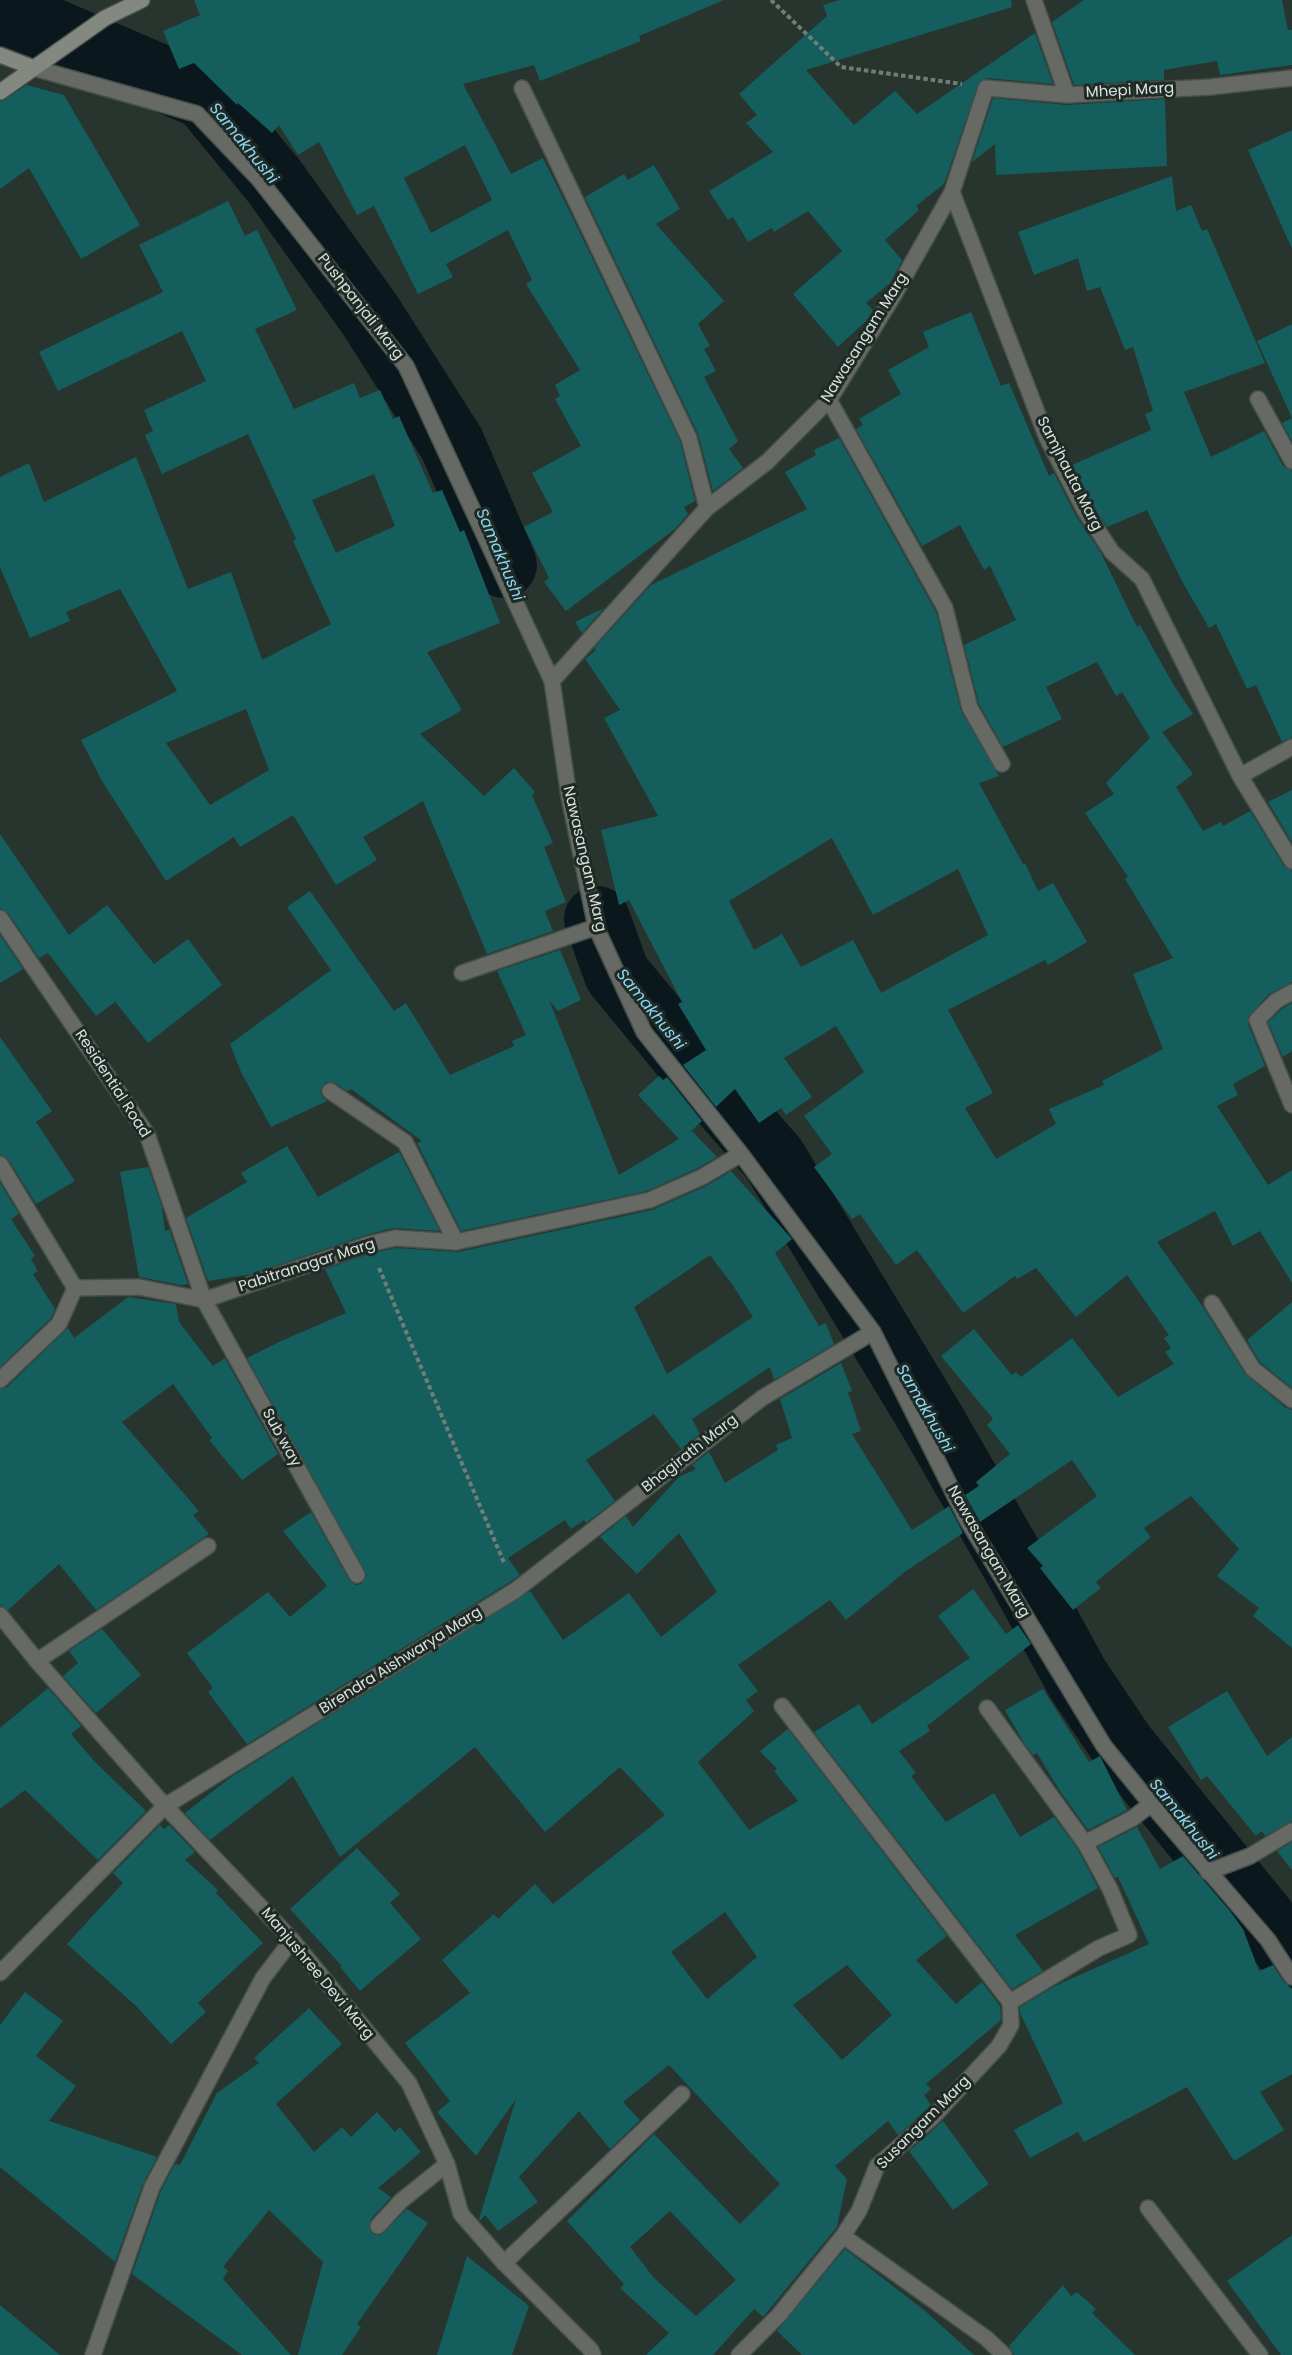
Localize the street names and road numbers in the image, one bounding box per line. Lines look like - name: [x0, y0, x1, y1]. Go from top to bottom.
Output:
- street label: Mhepi Marg: [1085, 80, 1175, 102]
- street label: Pushpanjali Marg: [313, 250, 407, 364]
- street label: Nawasangam Marg: [818, 270, 912, 406]
- street label: Samjhauta Marg: [1032, 414, 1106, 534]
- street label: Nawasangam Marg: [558, 784, 610, 934]
- street label: Residential Road: [70, 1027, 154, 1141]
- street label: Pabitranagar Marg: [237, 1235, 377, 1297]
- street label: Sub way: [258, 1406, 304, 1470]
- street label: Bhagirath Marg: [639, 1411, 741, 1497]
- street label: Nawasangam Marg: [943, 1483, 1033, 1621]
- street label: Birendra Aishwarya Marg: [317, 1604, 485, 1718]
- street label: Manjushree Devi Marg: [257, 1904, 377, 2044]
- street label: Susangam Marg: [874, 2073, 974, 2173]

